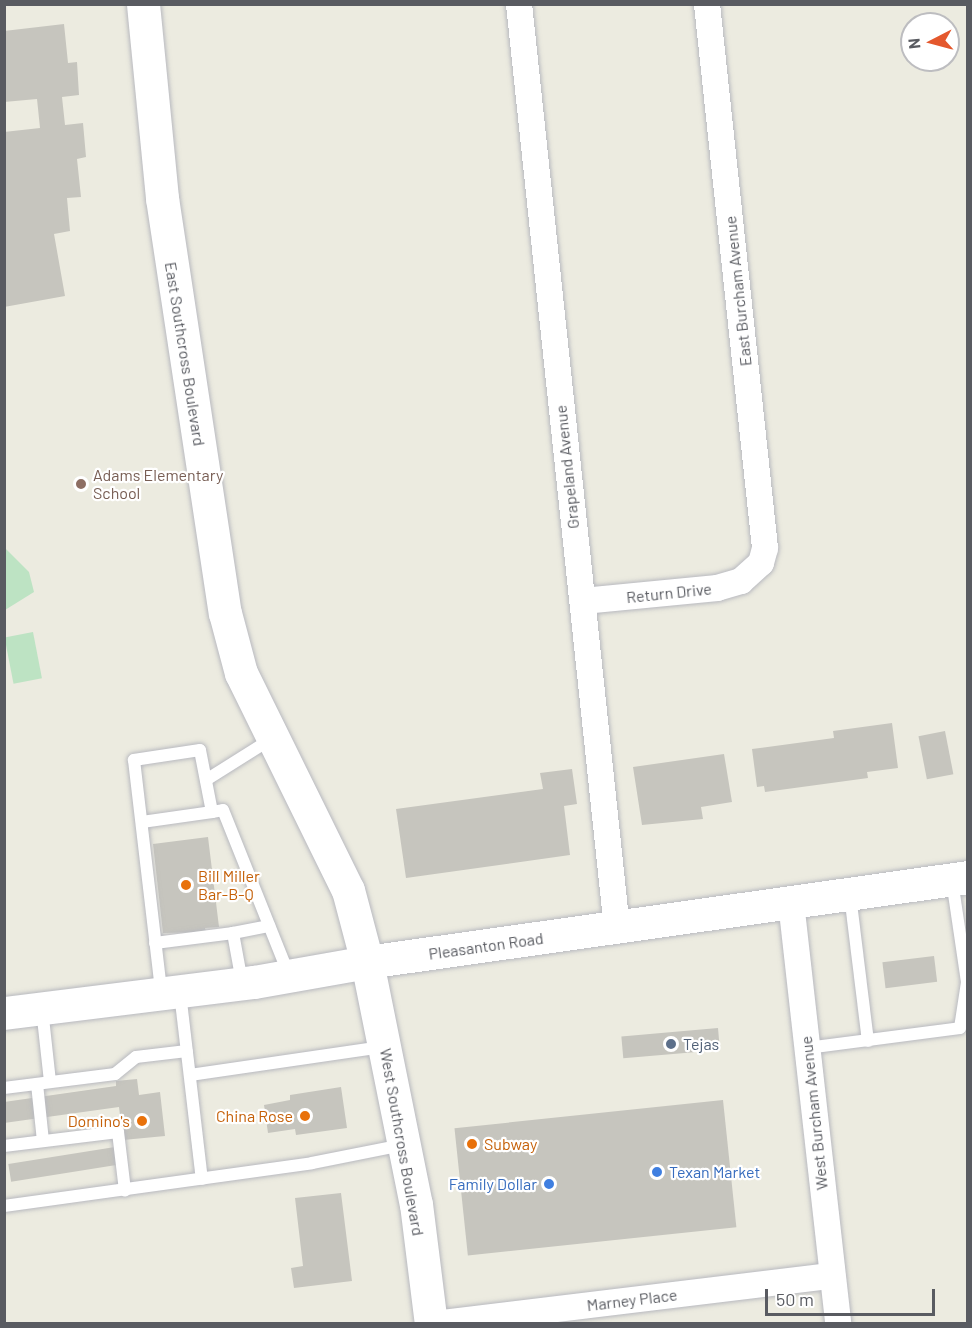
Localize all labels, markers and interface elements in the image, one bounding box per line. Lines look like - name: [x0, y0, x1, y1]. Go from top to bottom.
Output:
- north arrow: [900, 12, 960, 72]
- text: N: [904, 37, 924, 50]
- street label: East Burcham Avenue: [721, 215, 755, 367]
- street label: East Southcross Boulevard: [161, 261, 209, 447]
- street label: Grapeland Avenue: [551, 404, 583, 530]
- place label: Adams Elementary School: [93, 465, 223, 503]
- marker: Adams Elementary School: [74, 477, 88, 491]
- street label: Return Drive: [625, 579, 713, 607]
- place label: Bill Miller Bar-B-Q: [198, 866, 260, 904]
- marker: Bill Miller Bar-B-Q: [179, 878, 193, 892]
- street label: Pleasanton Road: [427, 928, 545, 964]
- place label: Tejas: [683, 1034, 719, 1054]
- street label: West Burcham Avenue: [796, 1035, 832, 1191]
- marker: Tejas: [664, 1037, 678, 1051]
- street label: West Southcross Boulevard: [376, 1047, 428, 1237]
- place label: China Rose: [216, 1106, 293, 1126]
- marker: China Rose: [298, 1109, 312, 1123]
- place label: Domino's: [68, 1111, 130, 1131]
- marker: Domino's: [135, 1114, 149, 1128]
- place label: Subway: [484, 1134, 537, 1154]
- marker: Subway: [465, 1137, 479, 1151]
- place label: Texan Market: [669, 1162, 760, 1182]
- marker: Texan Market: [650, 1165, 664, 1179]
- place label: Family Dollar: [449, 1174, 537, 1194]
- marker: Family Dollar: [542, 1177, 556, 1191]
- scale bar: [768, 1277, 938, 1315]
- street label: Marney Place: [586, 1285, 678, 1315]
- text: 50 m: [776, 1288, 814, 1310]

